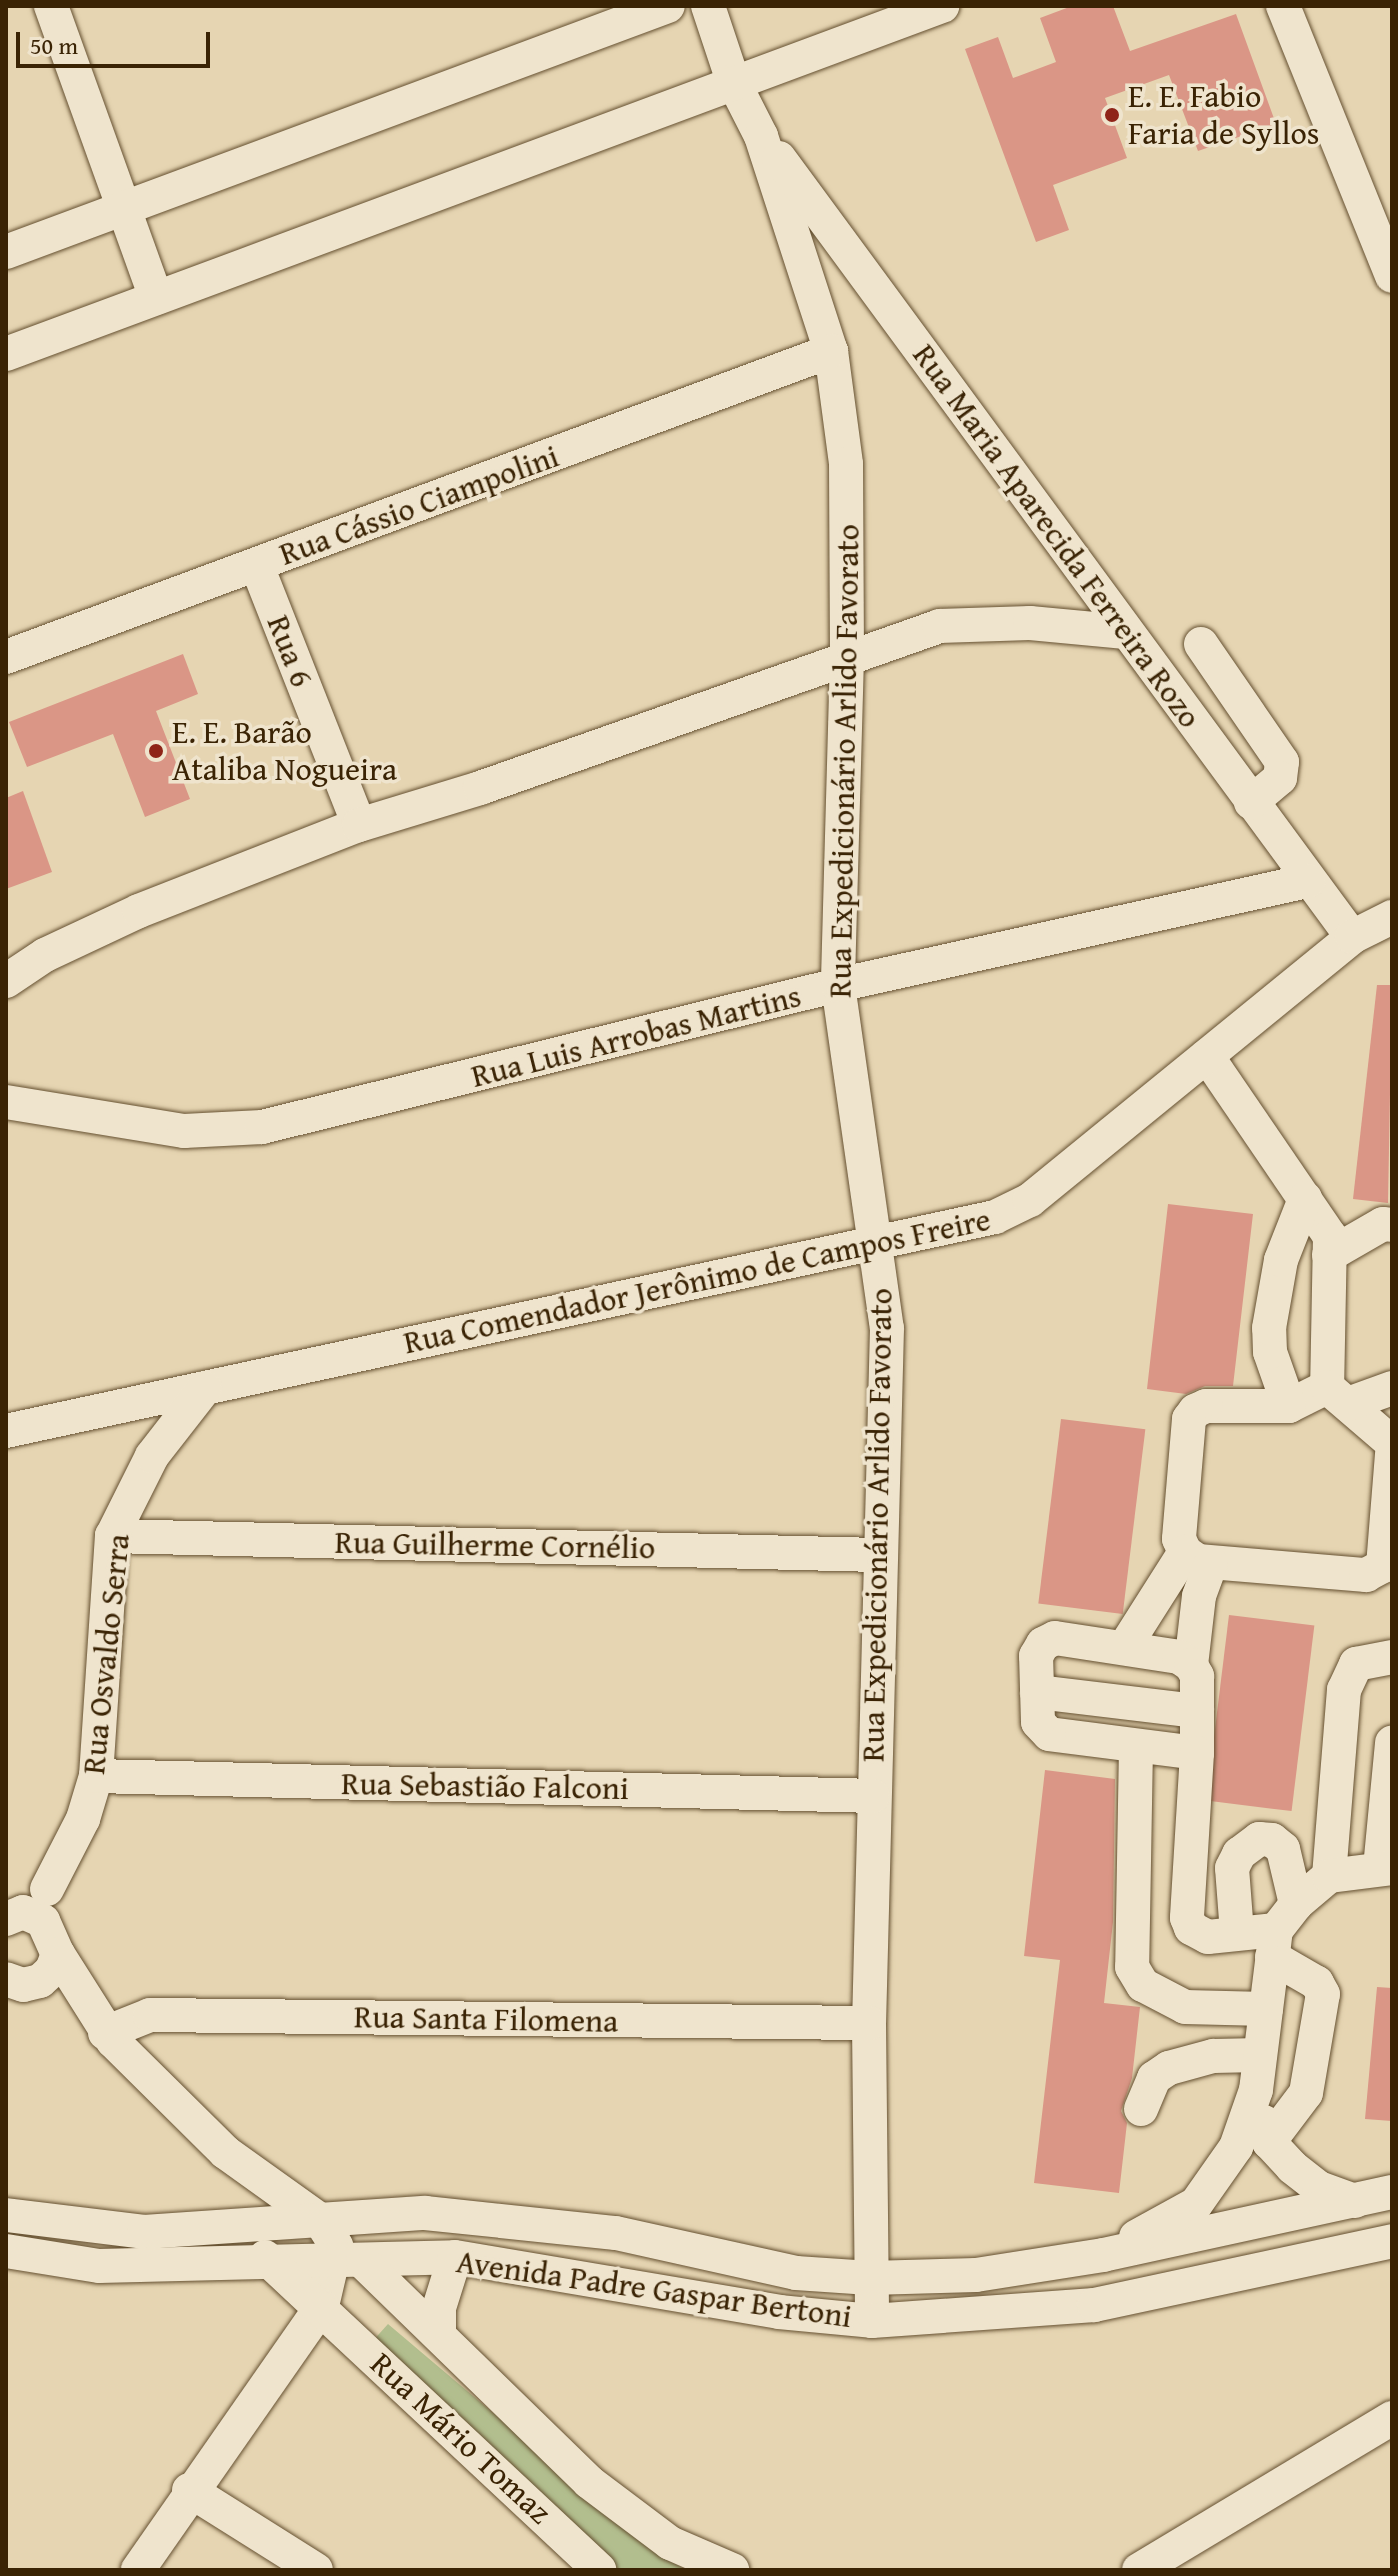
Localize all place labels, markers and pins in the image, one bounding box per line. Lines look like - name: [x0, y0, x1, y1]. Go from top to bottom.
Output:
- place label: E. E. Fabio Faria de Syllos: [1128, 78, 1320, 153]
- marker: E. E. Fabio Faria de Syllos: [1103, 106, 1121, 124]
- place label: E. E. Barão Ataliba Nogueira: [172, 714, 397, 789]
- marker: E. E. Barão Ataliba Nogueira: [147, 742, 165, 760]

